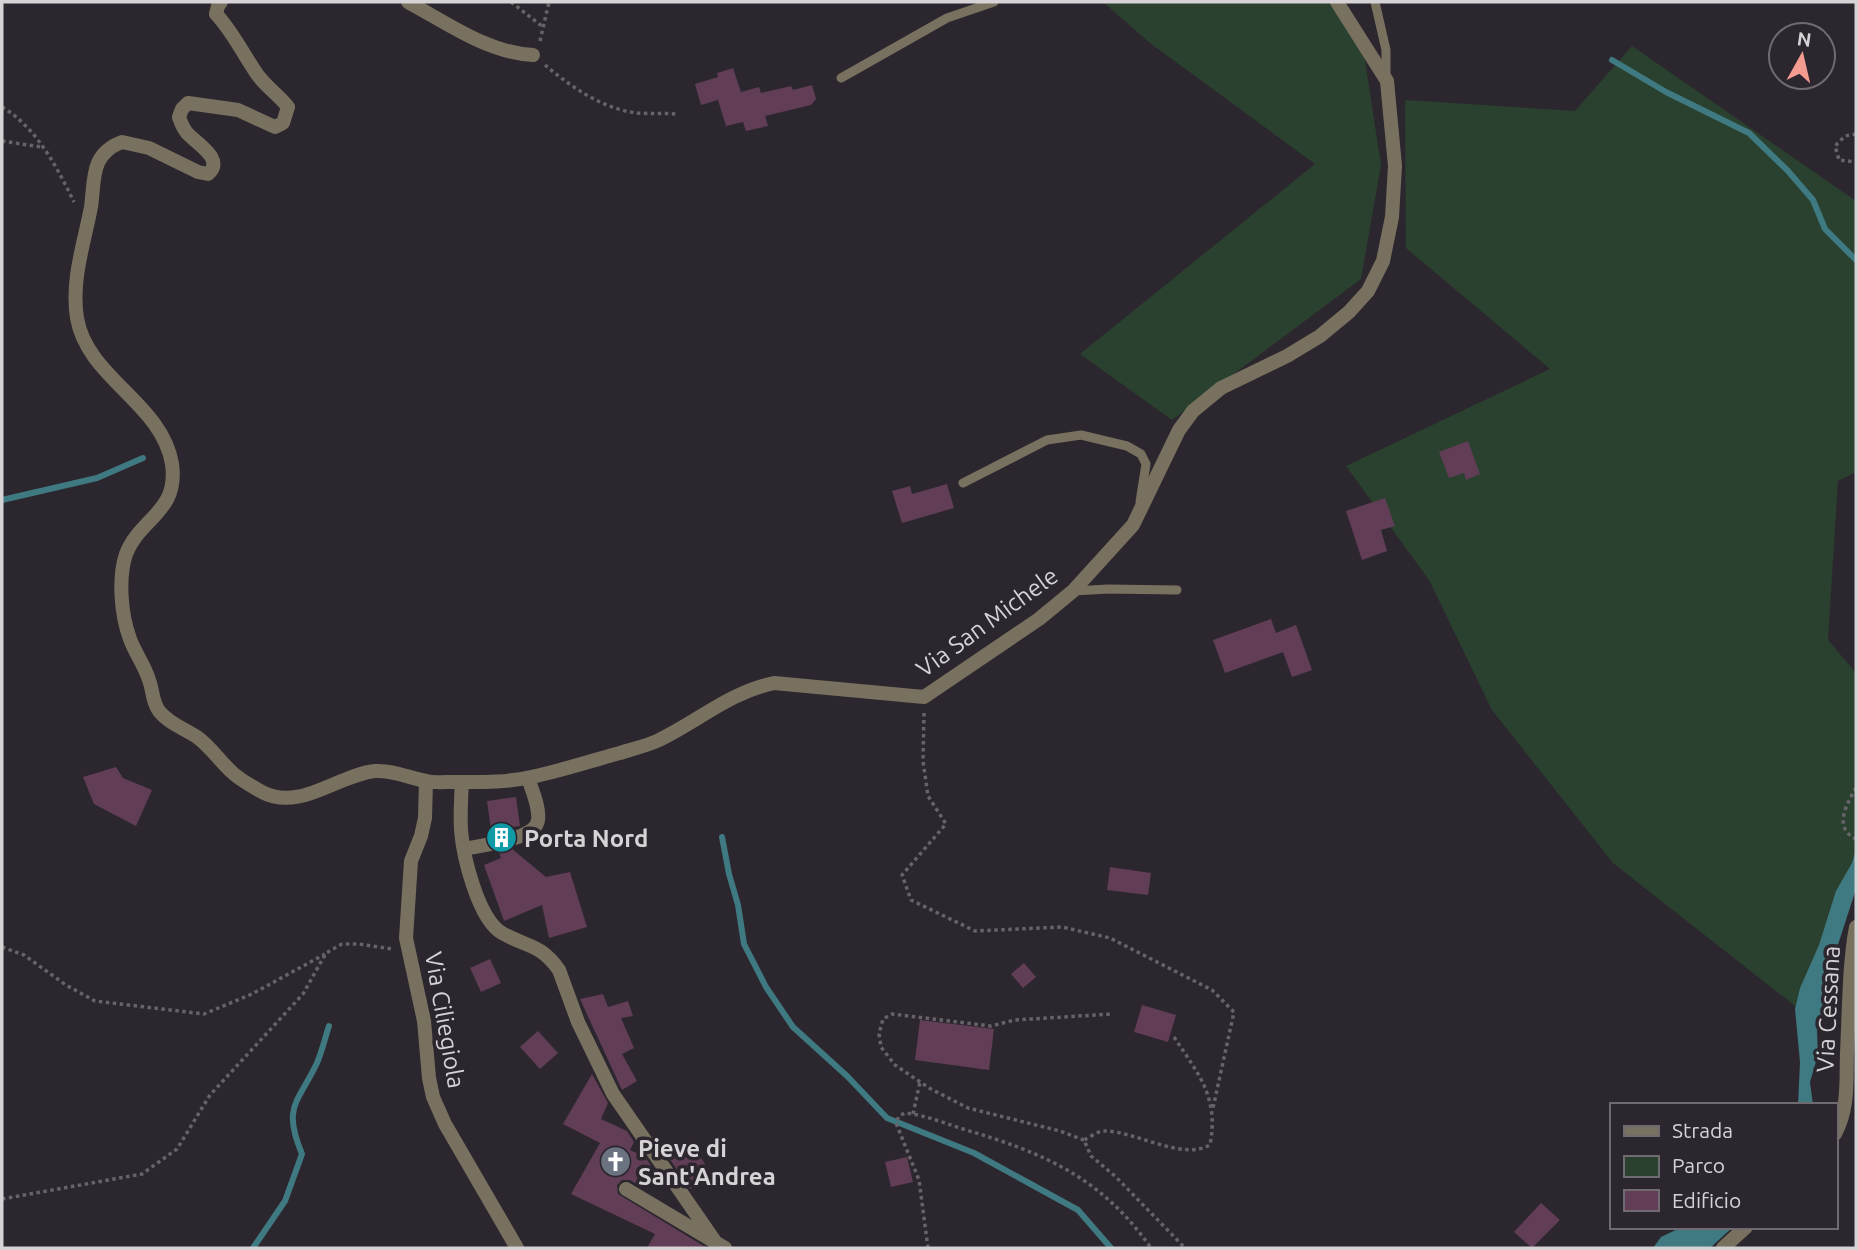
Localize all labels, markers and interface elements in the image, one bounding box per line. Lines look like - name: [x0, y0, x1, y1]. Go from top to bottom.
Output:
- north arrow: [1767, 21, 1837, 91]
- text: N: [1796, 27, 1813, 51]
- street label: Via San Michele: [911, 562, 1063, 682]
- building icon: Porta Nord: [484, 821, 518, 855]
- place label: Porta Nord: [524, 825, 648, 852]
- street label: Via Cessana: [1811, 945, 1845, 1073]
- street label: Via Ciliegiola: [420, 950, 470, 1090]
- legend: [1610, 1103, 1837, 1229]
- text: Strada: [1672, 1118, 1733, 1142]
- place label: Pieve di Sant'Andrea: [638, 1135, 776, 1190]
- church icon: Pieve di Sant'Andrea: [598, 1145, 632, 1179]
- text: Parco: [1672, 1153, 1725, 1177]
- text: Edificio: [1672, 1188, 1741, 1212]

